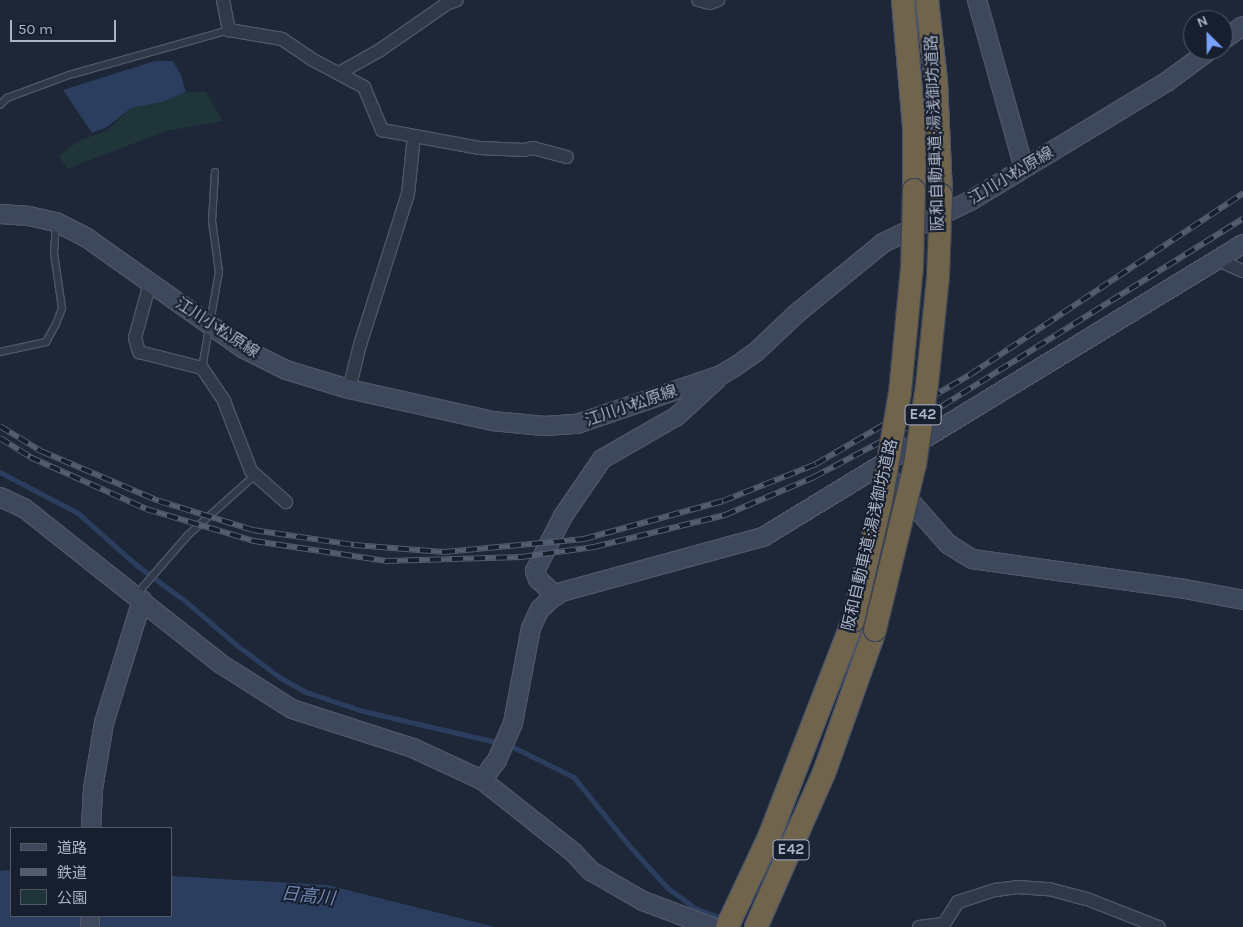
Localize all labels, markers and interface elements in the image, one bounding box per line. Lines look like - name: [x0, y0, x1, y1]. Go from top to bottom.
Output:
- scale bar: [12, 10, 119, 42]
- north arrow: [1183, 10, 1233, 60]
- text: N: [1194, 12, 1210, 31]
- text: 50 m: [18, 20, 53, 38]
- street label: 阪和自動車道;湯浅御坊道路: [922, 35, 948, 231]
- street label: 江川小松原線: [965, 143, 1057, 209]
- street label: 江川小松原線: [172, 294, 262, 362]
- street label: 江川小松原線: [582, 381, 680, 431]
- road number: E42: [904, 402, 942, 428]
- street label: 阪和自動車道;湯浅御坊道路: [839, 437, 901, 633]
- legend: [10, 827, 172, 917]
- road number: E42: [772, 838, 810, 862]
- text: 道路: [57, 839, 87, 857]
- text: 鉄道: [57, 864, 87, 882]
- water label: 日高川: [280, 882, 336, 910]
- text: 公園: [57, 889, 87, 907]

